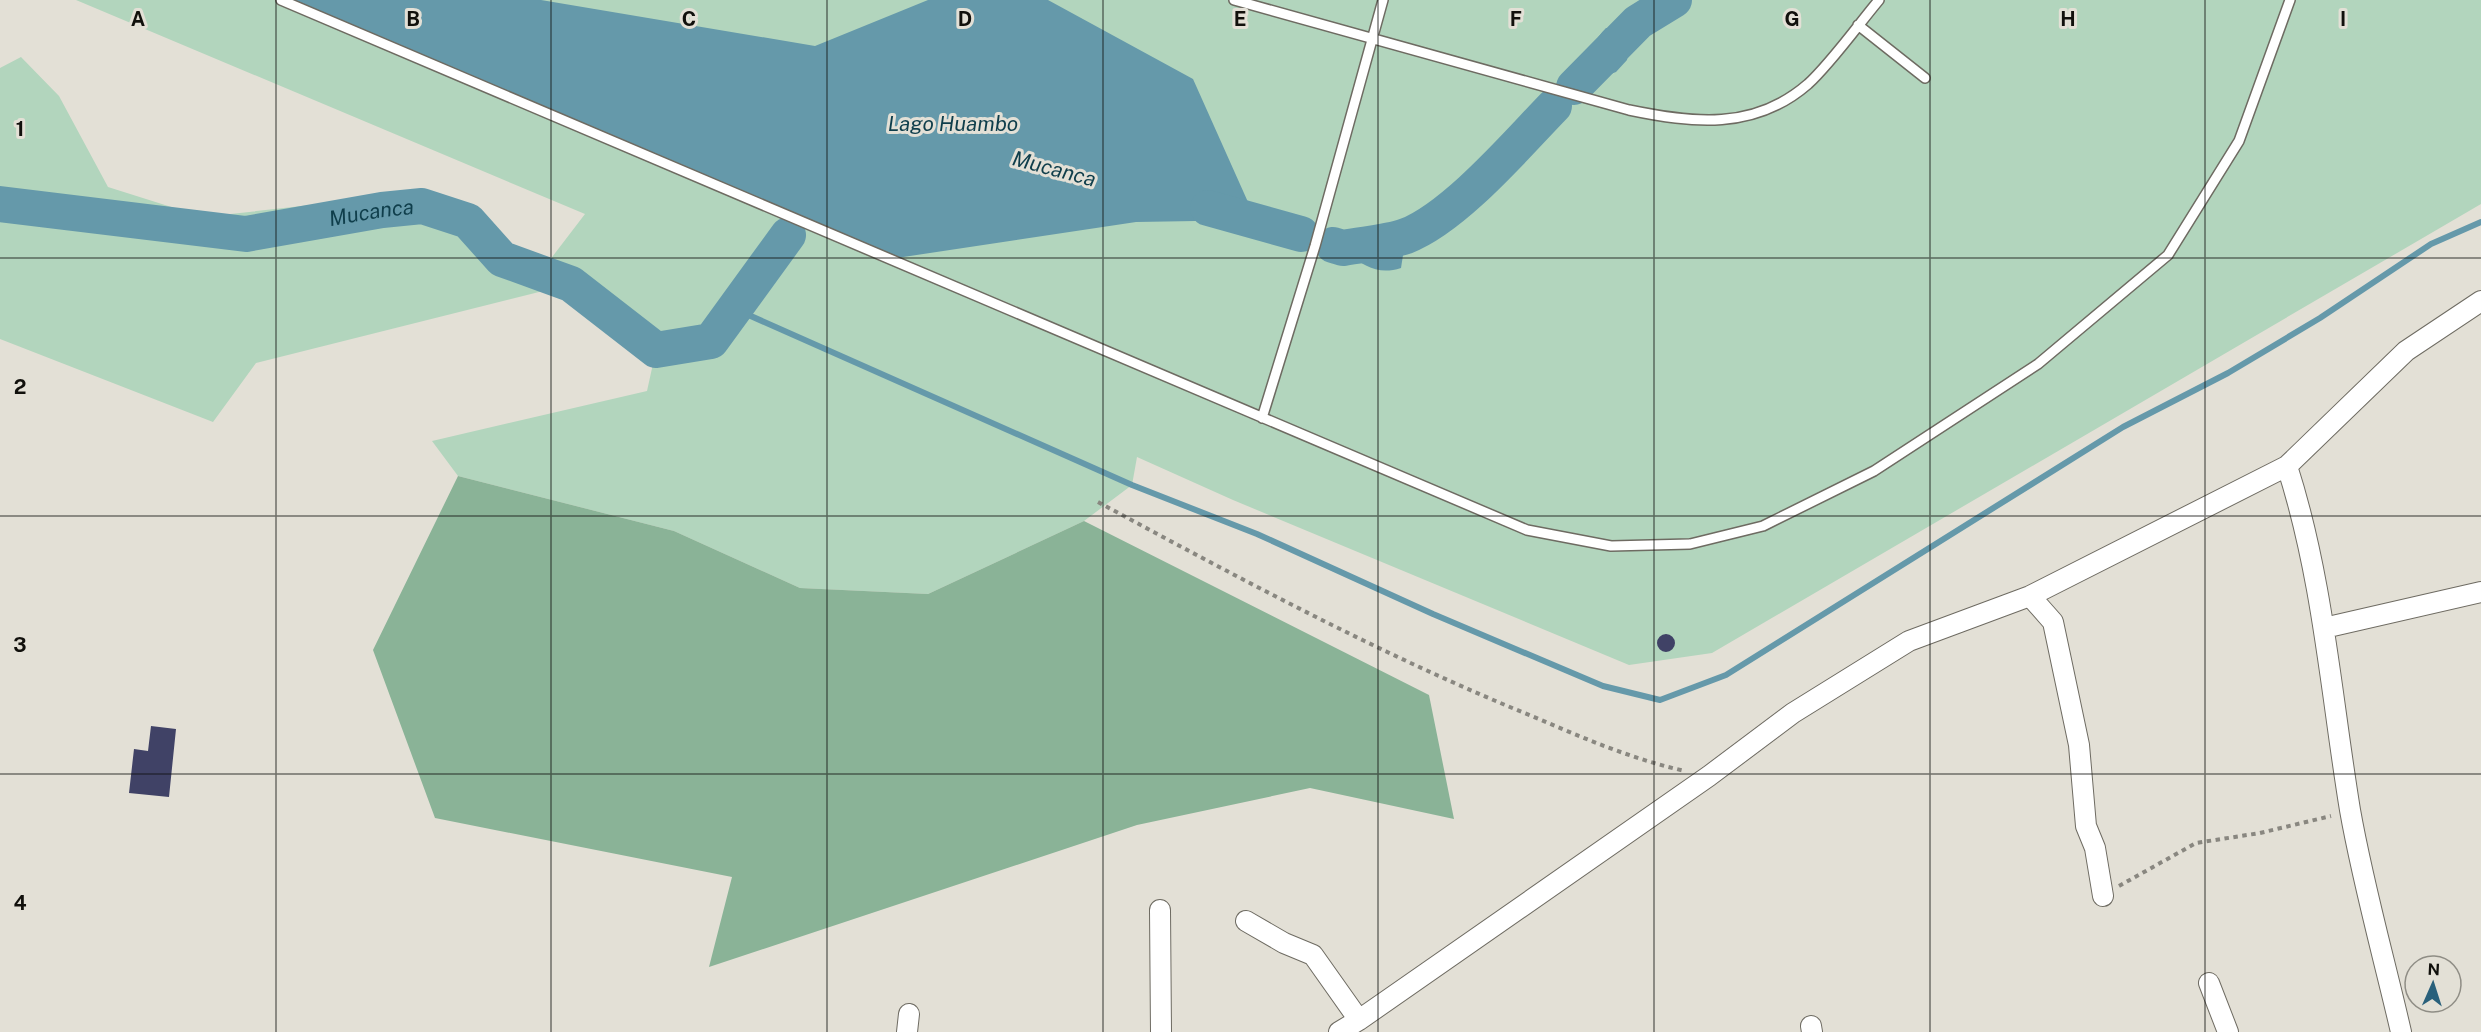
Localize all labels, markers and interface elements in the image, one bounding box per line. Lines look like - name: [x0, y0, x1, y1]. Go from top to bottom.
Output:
- text: A: [131, 7, 145, 31]
- text: B: [406, 7, 420, 31]
- text: C: [682, 7, 696, 31]
- text: D: [958, 7, 972, 31]
- text: E: [1234, 7, 1246, 31]
- text: F: [1510, 7, 1522, 31]
- text: G: [1784, 7, 1800, 31]
- text: H: [2060, 7, 2076, 31]
- text: I: [2340, 7, 2346, 31]
- water label: Lago Huambo: [888, 111, 1018, 136]
- text: 1: [16, 117, 24, 141]
- water label: Mucanca: [1010, 145, 1099, 192]
- water label: Mucanca: [327, 194, 415, 231]
- text: 2: [14, 375, 26, 399]
- text: 3: [13, 633, 27, 657]
- text: 4: [13, 891, 27, 915]
- north arrow: [2403, 954, 2463, 1014]
- text: N: [2427, 960, 2441, 979]

